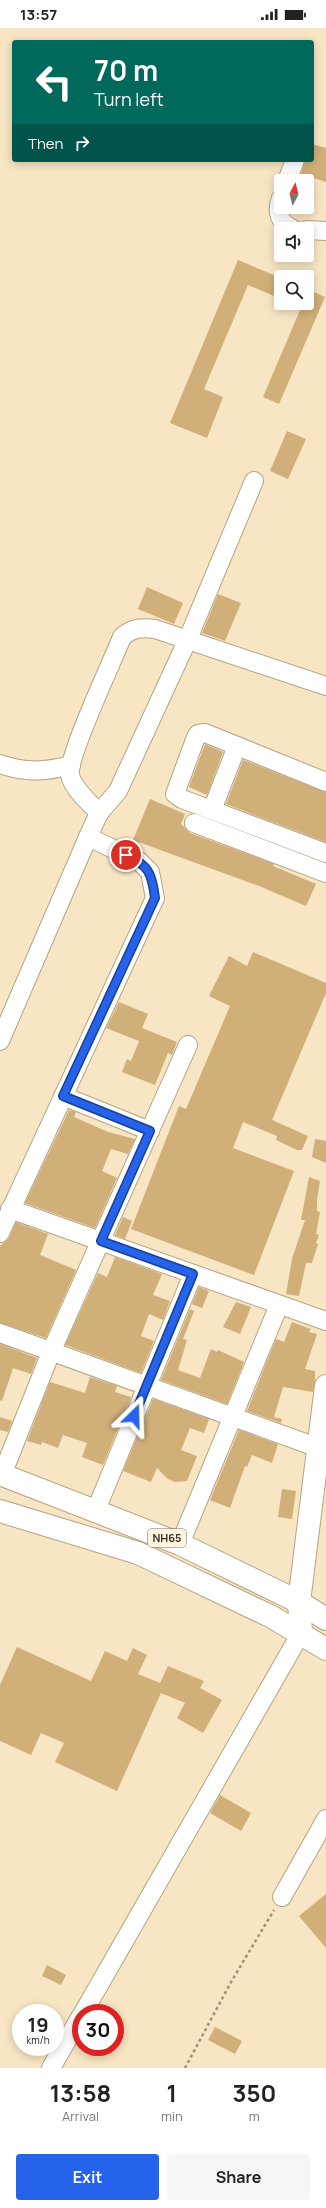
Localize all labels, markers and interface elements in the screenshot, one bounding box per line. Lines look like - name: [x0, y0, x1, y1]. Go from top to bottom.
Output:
- text: 13:57: [20, 4, 57, 25]
- text: 70 m: [94, 51, 158, 89]
- icon: left: [28, 56, 80, 108]
- text: Turn left: [94, 87, 164, 111]
- icon: right: [71, 132, 93, 154]
- text: Then: [28, 133, 63, 154]
- north arrow: [274, 174, 314, 214]
- map controls: [274, 174, 314, 310]
- button: sound: [274, 222, 314, 262]
- button: search: [274, 270, 314, 310]
- pin: [109, 838, 143, 872]
- icon: arrive: [115, 844, 137, 866]
- position arrow: [113, 1395, 155, 1437]
- road number: NH65: [148, 1529, 186, 1547]
- speed limit sign: 30: [72, 2004, 124, 2056]
- text: 19: [27, 2011, 49, 2038]
- text: km/h: [26, 2033, 50, 2047]
- text: 13:58: [50, 2076, 111, 2109]
- text: 1: [167, 2076, 177, 2109]
- text: 350: [232, 2076, 276, 2109]
- text: Arrival: [62, 2107, 99, 2125]
- text: min: [161, 2107, 183, 2125]
- text: m: [249, 2107, 260, 2125]
- button: Exit: [16, 2154, 159, 2200]
- button: Share: [167, 2154, 310, 2200]

